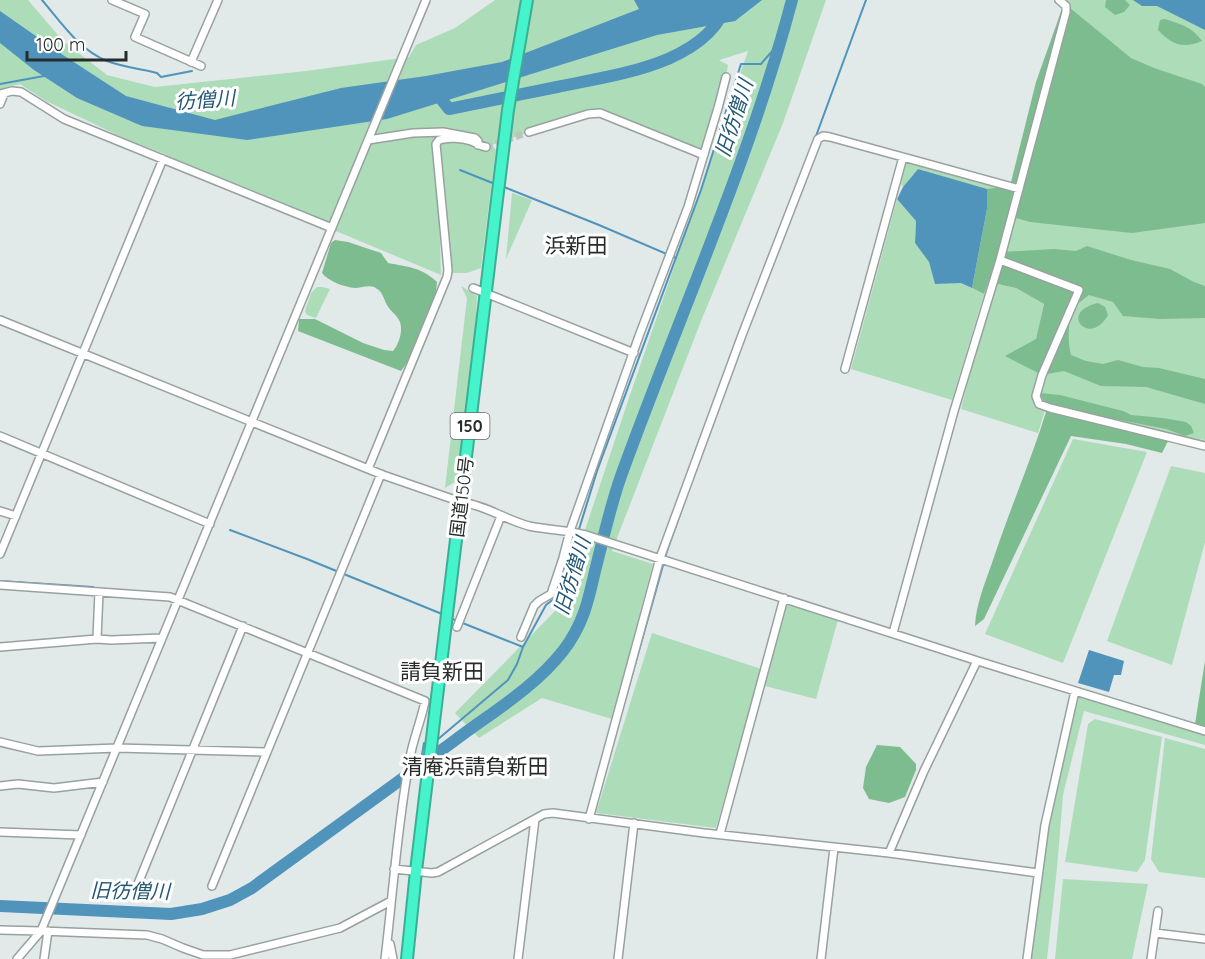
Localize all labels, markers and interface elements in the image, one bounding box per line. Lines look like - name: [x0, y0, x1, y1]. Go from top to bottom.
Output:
- scale bar: [27, 24, 126, 62]
- text: 100 m: [36, 33, 85, 56]
- water label: 旧彷僧川: [709, 74, 758, 160]
- water label: 彷僧川: [174, 85, 238, 114]
- district label: 浜新田: [545, 232, 608, 258]
- road number: 150: [450, 413, 490, 439]
- street label: 国道150号: [445, 455, 478, 539]
- water label: 旧彷僧川: [548, 532, 596, 618]
- district label: 請負新田: [400, 658, 484, 684]
- district label: 清庵浜請負新田: [402, 753, 549, 779]
- water label: 旧彷僧川: [90, 877, 172, 904]

